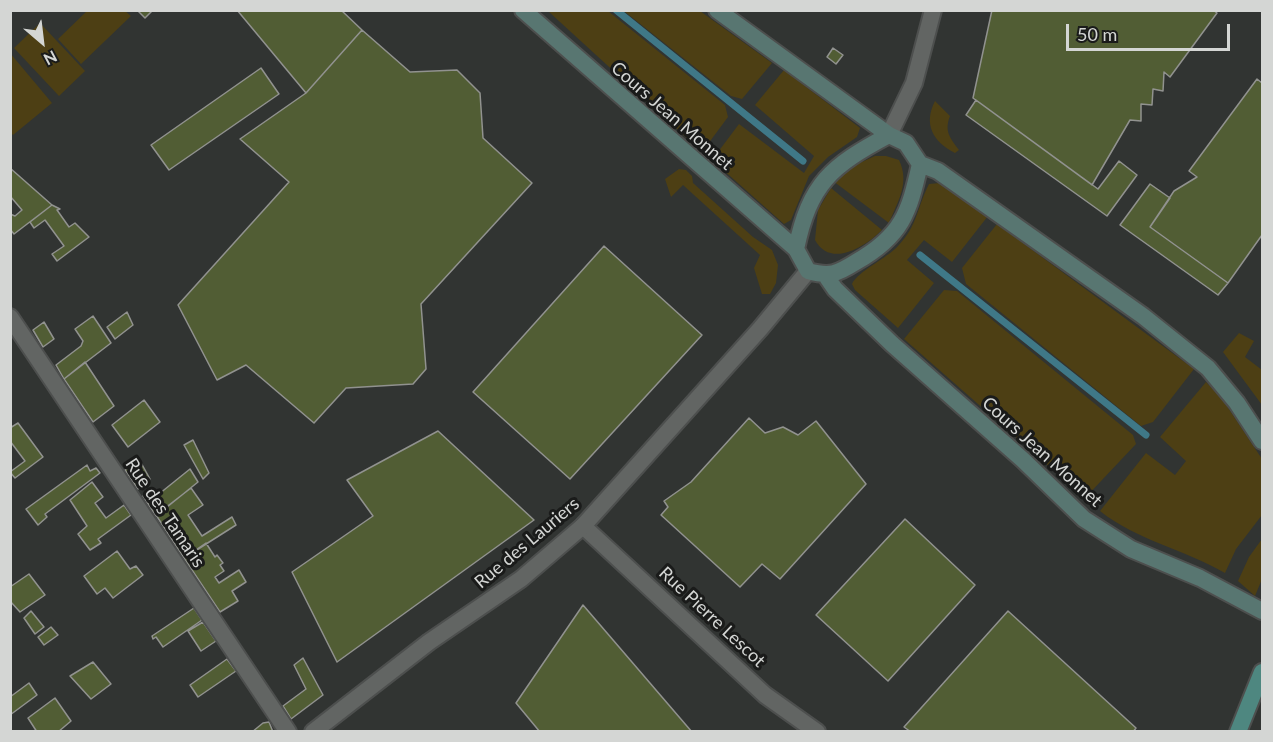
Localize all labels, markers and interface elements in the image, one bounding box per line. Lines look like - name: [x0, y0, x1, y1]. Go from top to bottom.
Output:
- north arrow: [12, 12, 72, 72]
- scale bar: [1069, 12, 1232, 50]
- text: 50 m: [1077, 23, 1117, 45]
- text: N: [41, 47, 61, 70]
- street label: Cours Jean Monnet: [607, 57, 737, 175]
- street label: Cours Jean Monnet: [978, 392, 1106, 512]
- street label: Rue des Tamaris: [121, 454, 209, 572]
- street label: Rue des Lauriers: [470, 493, 584, 593]
- street label: Rue Pierre Lescot: [654, 562, 770, 672]

